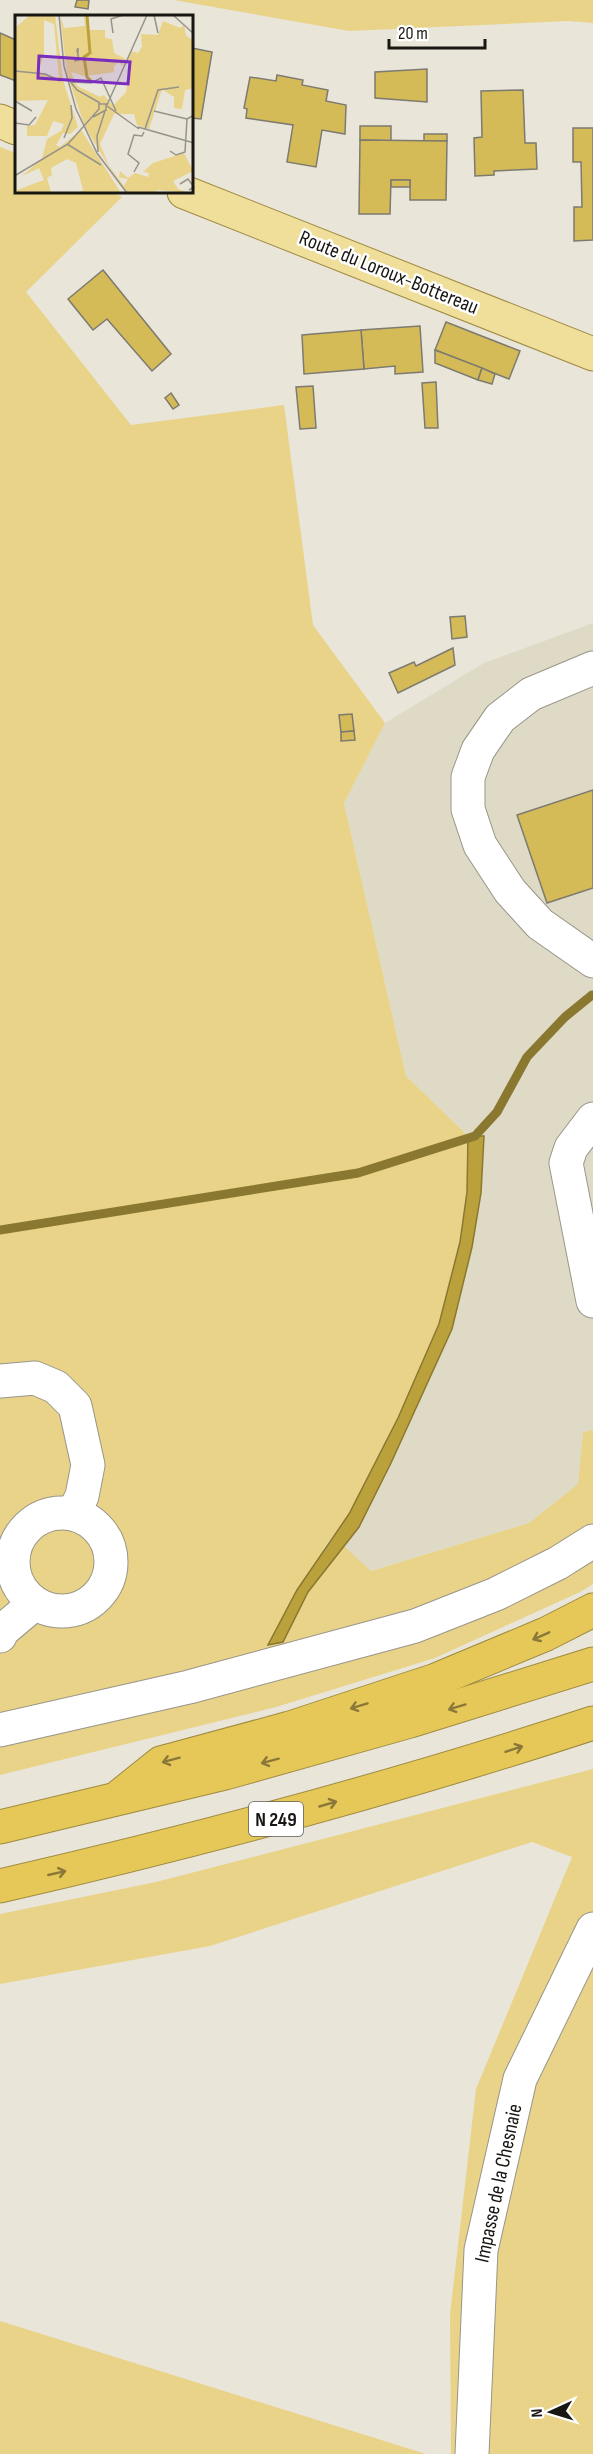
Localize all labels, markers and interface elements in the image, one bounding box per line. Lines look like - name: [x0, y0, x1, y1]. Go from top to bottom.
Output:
- scale bar: [389, 12, 485, 50]
- inset map: [15, 15, 194, 194]
- text: 20 m: [398, 23, 428, 44]
- street label: Route du Loroux-Bottereau: [296, 225, 482, 320]
- one-way arrow: [532, 1631, 550, 1642]
- one-way arrow: [350, 1701, 369, 1712]
- one-way arrow: [448, 1702, 467, 1713]
- one-way arrow: [504, 1743, 523, 1754]
- one-way arrow: [162, 1754, 181, 1766]
- one-way arrow: [261, 1756, 280, 1767]
- one-way arrow: [318, 1798, 337, 1810]
- road number: N 249: [249, 1802, 303, 1836]
- one-way arrow: [47, 1866, 66, 1878]
- street label: Impasse de la Chesnaie: [469, 2101, 528, 2265]
- north arrow: [521, 2382, 581, 2442]
- text: N: [528, 2408, 547, 2418]

